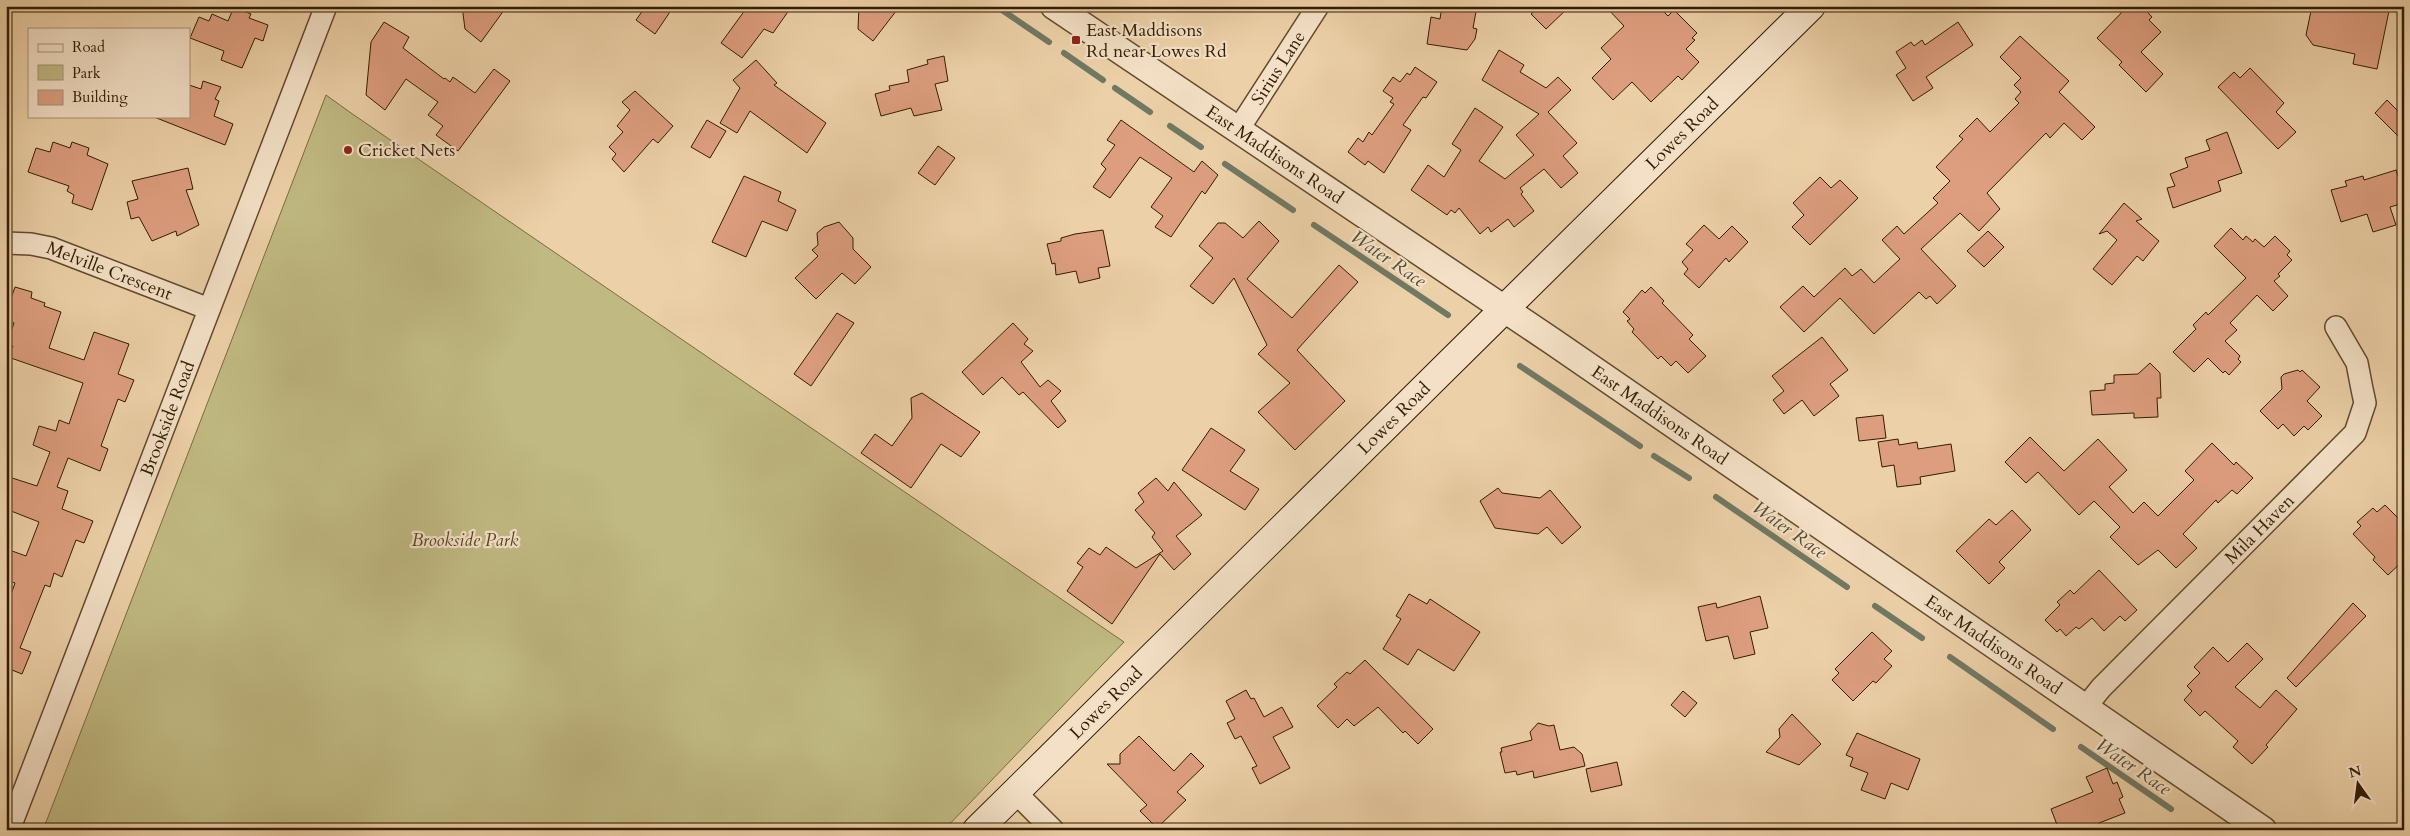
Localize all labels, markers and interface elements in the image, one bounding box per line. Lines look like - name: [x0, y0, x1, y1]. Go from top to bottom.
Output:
- place label: East Maddisons Rd near Lowes Rd: [1086, 18, 1227, 64]
- street label: Sirius Lane: [1245, 26, 1312, 110]
- legend: [28, 28, 190, 118]
- marker: East Maddisons Rd near Lowes Rd: [1070, 34, 1082, 46]
- text: Road: [72, 37, 105, 57]
- text: Park: [72, 63, 101, 83]
- text: Building: [72, 87, 128, 107]
- street label: Lowes Road: [1640, 92, 1725, 176]
- street label: East Maddisons Road: [1201, 100, 1349, 210]
- place label: Cricket Nets: [358, 138, 455, 163]
- marker: Cricket Nets: [342, 144, 354, 156]
- water label: Water Race: [1346, 224, 1432, 294]
- street label: Melville Crescent: [43, 235, 176, 307]
- street label: Brookside Road: [134, 357, 201, 480]
- street label: East Maddisons Road: [1586, 360, 1733, 472]
- street label: Lowes Road: [1352, 376, 1437, 460]
- street label: Mila Haven: [2219, 488, 2301, 570]
- water label: Water Race: [1747, 495, 1833, 565]
- park label: Brookside Park: [412, 528, 519, 553]
- street label: East Maddisons Road: [1920, 589, 2067, 701]
- street label: Lowes Road: [1064, 661, 1149, 745]
- water label: Water Race: [2091, 732, 2177, 802]
- north arrow: [2332, 758, 2382, 808]
- text: N: [2347, 761, 2363, 783]

